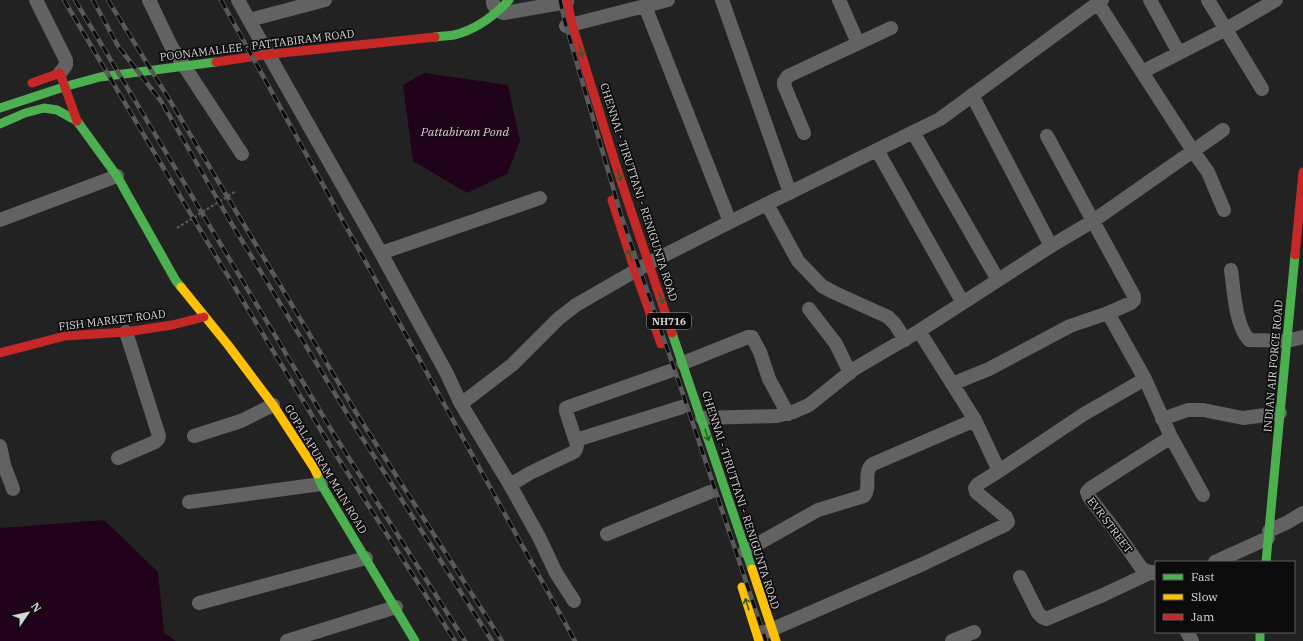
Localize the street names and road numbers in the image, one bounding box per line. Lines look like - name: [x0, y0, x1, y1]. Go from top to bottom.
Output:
- street label: POONAMALLEE - PATTABIRAM ROAD: [159, 26, 355, 64]
- street label: CHENNAI - TIRUTTANI - RENIGUNTA ROAD: [597, 81, 681, 303]
- street label: INDIAN AIR FORCE ROAD: [1260, 299, 1286, 433]
- street label: FISH MARKET ROAD: [58, 306, 167, 334]
- road number: NH716: [647, 313, 691, 329]
- street label: CHENNAI - TIRUTTANI - RENIGUNTA ROAD: [699, 389, 783, 611]
- street label: GOPALAPURAM MAIN ROAD: [282, 402, 370, 536]
- street label: EVR STREET: [1084, 494, 1136, 556]

